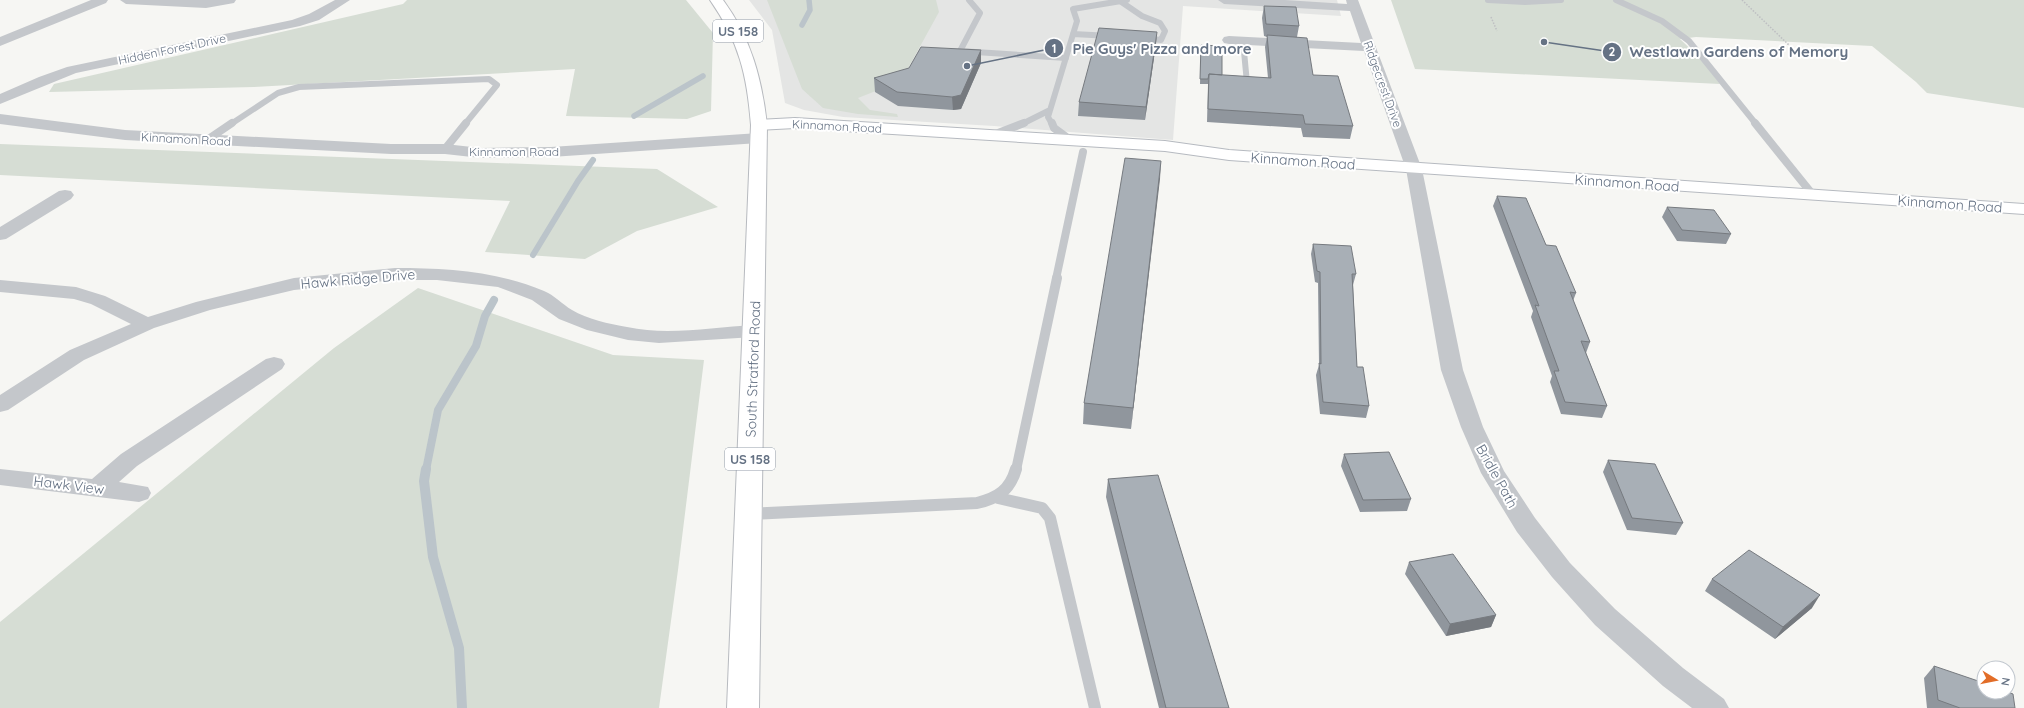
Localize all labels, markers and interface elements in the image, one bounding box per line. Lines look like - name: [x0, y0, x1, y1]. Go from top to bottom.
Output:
- road number: US 158: [713, 20, 763, 42]
- street label: Hidden Forest Drive: [117, 30, 227, 68]
- callout: Pie Guys' Pizza and more: [1044, 35, 1260, 62]
- callout: Westlawn Gardens of Memory: [1602, 38, 1857, 65]
- text: Pie Guys' Pizza and more: [1072, 39, 1252, 58]
- street label: Ridgecrest Drive: [1360, 39, 1406, 130]
- text: 1: [1052, 41, 1056, 56]
- text: Westlawn Gardens of Memory: [1630, 42, 1848, 61]
- text: 2: [1609, 44, 1616, 59]
- street label: Kinnamon Road: [792, 116, 882, 136]
- street label: Kinnamon Road: [141, 129, 231, 149]
- street label: Kinnamon Road: [469, 144, 559, 159]
- street label: Kinnamon Road: [1250, 148, 1356, 174]
- street label: Kinnamon Road: [1574, 170, 1680, 196]
- street label: Kinnamon Road: [1897, 191, 2003, 217]
- street label: Hawk Ridge Drive: [300, 265, 416, 293]
- street label: South Stratford Road: [742, 300, 764, 438]
- street label: Bridle Path: [1472, 441, 1522, 511]
- road number: US 158: [725, 448, 775, 470]
- street label: Hawk View: [33, 472, 106, 498]
- north arrow: [1976, 660, 2016, 700]
- text: N: [1998, 677, 2013, 687]

